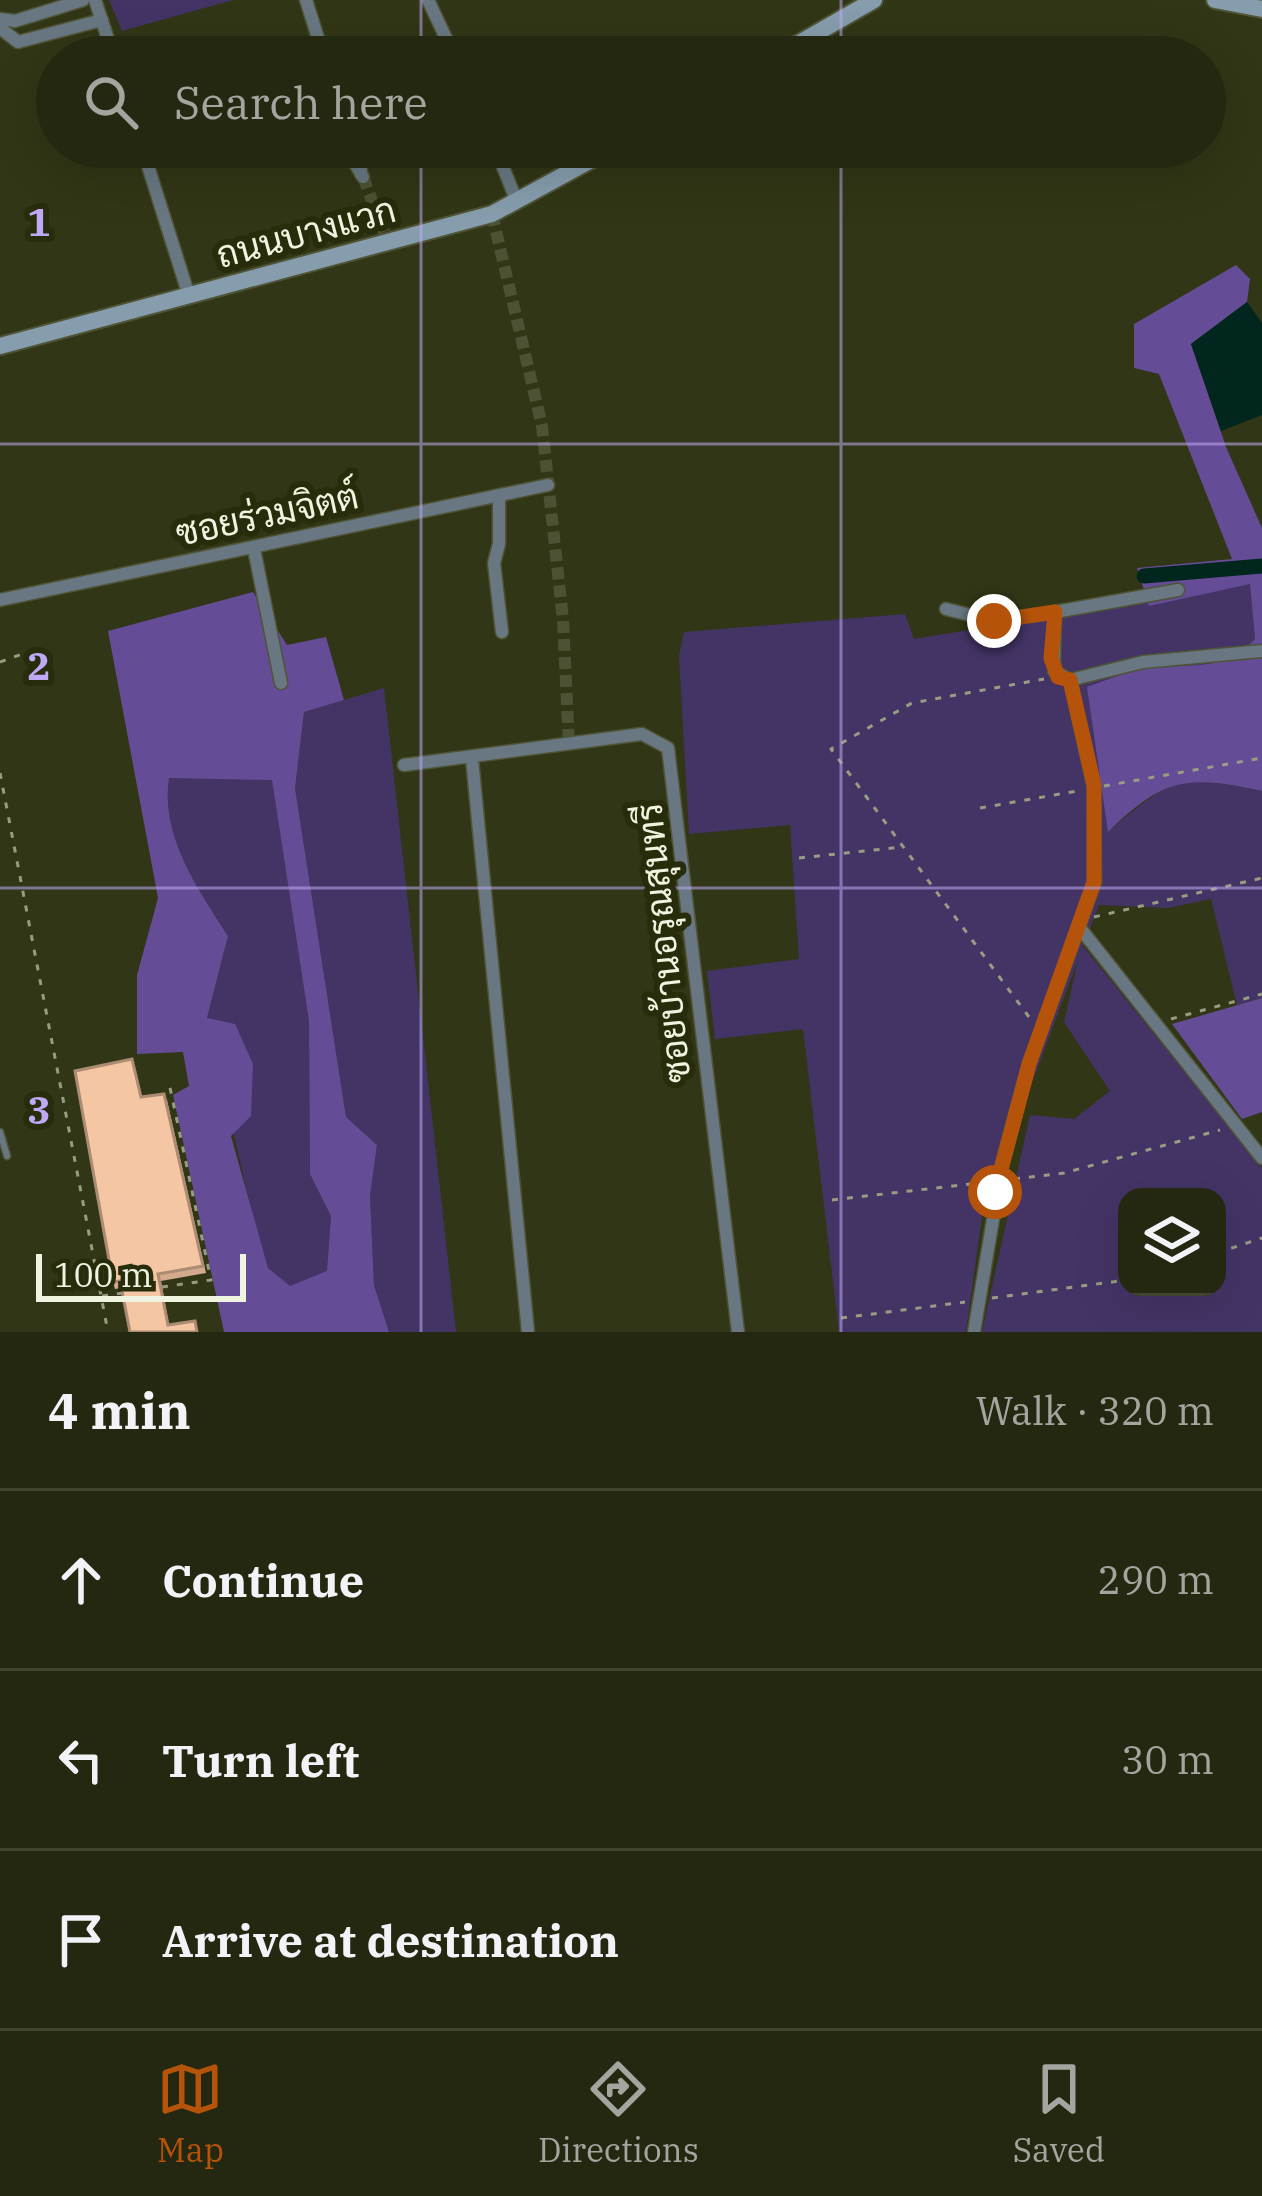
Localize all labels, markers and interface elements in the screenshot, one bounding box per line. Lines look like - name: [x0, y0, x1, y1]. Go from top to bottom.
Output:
- search box: [36, 36, 1226, 168]
- icon: search: [78, 69, 144, 135]
- text: Search here: [174, 73, 428, 131]
- street label: ถนนบางแวก: [211, 185, 401, 278]
- text: 1: [27, 196, 51, 247]
- street label: ซอยร่วมจิตต์: [171, 471, 363, 556]
- route end: [967, 594, 1021, 648]
- text: 2: [27, 640, 51, 691]
- street label: ซอยบ้านอรุณสุนทรี: [624, 801, 703, 1085]
- text: 3: [27, 1084, 51, 1135]
- route start: [968, 1165, 1022, 1219]
- map controls: [1118, 1188, 1226, 1296]
- button: layers: [1118, 1188, 1226, 1296]
- scale bar: [36, 1248, 246, 1301]
- text: 100 m: [54, 1253, 153, 1296]
- text: 4 min: [48, 1377, 191, 1443]
- text: Walk · 320 m: [976, 1385, 1214, 1436]
- icon: ahead: [48, 1547, 114, 1613]
- text: Continue: [162, 1551, 364, 1609]
- text: 290 m: [1098, 1554, 1214, 1605]
- icon: left: [48, 1727, 114, 1793]
- text: Turn left: [162, 1731, 359, 1789]
- text: 30 m: [1121, 1734, 1214, 1785]
- icon: arrive: [48, 1907, 114, 1973]
- text: Arrive at destination: [162, 1911, 619, 1969]
- tab: Map: [157, 2056, 224, 2171]
- tab: Directions: [538, 2056, 699, 2171]
- tab: Saved: [1013, 2056, 1105, 2171]

